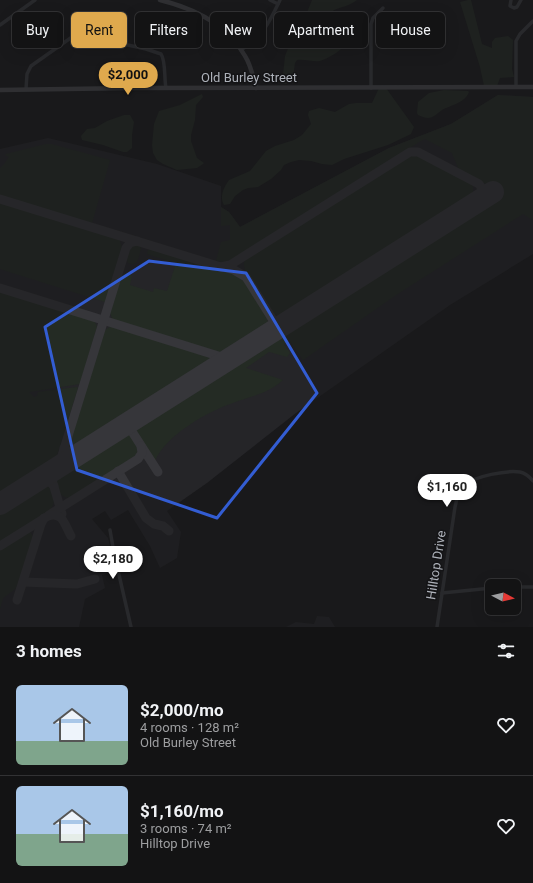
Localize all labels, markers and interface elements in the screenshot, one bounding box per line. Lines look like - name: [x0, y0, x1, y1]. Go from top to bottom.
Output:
- chip: Buy: [12, 12, 63, 48]
- chip: Rent: [71, 12, 127, 48]
- chip: Filters: [135, 12, 202, 48]
- chip: New: [210, 12, 266, 48]
- chip: Apartment: [274, 12, 368, 48]
- chip: House: [376, 12, 445, 48]
- pin: $2,000: [95, 62, 161, 96]
- text: $2,000: [108, 67, 148, 82]
- street label: Old Burley Street: [201, 70, 297, 85]
- pin: $1,160: [414, 474, 480, 508]
- text: $1,160: [427, 479, 467, 494]
- street label: Hilltop Drive: [423, 529, 449, 601]
- pin: $2,180: [80, 546, 146, 580]
- text: $2,180: [93, 551, 133, 566]
- north arrow: [485, 579, 521, 615]
- map controls: [485, 579, 521, 615]
- icon: filters: [495, 640, 517, 662]
- text: 3 homes: [16, 641, 82, 661]
- text: $2,000/mo: [140, 700, 224, 720]
- icon: home: [48, 701, 96, 749]
- icon: heart: [495, 714, 517, 736]
- text: 4 rooms · 128 m²: [140, 720, 239, 735]
- text: Old Burley Street: [140, 735, 236, 750]
- text: $1,160/mo: [140, 801, 224, 821]
- icon: home: [48, 802, 96, 850]
- icon: heart: [495, 815, 517, 837]
- text: 3 rooms · 74 m²: [140, 821, 232, 836]
- text: Hilltop Drive: [140, 836, 210, 851]

